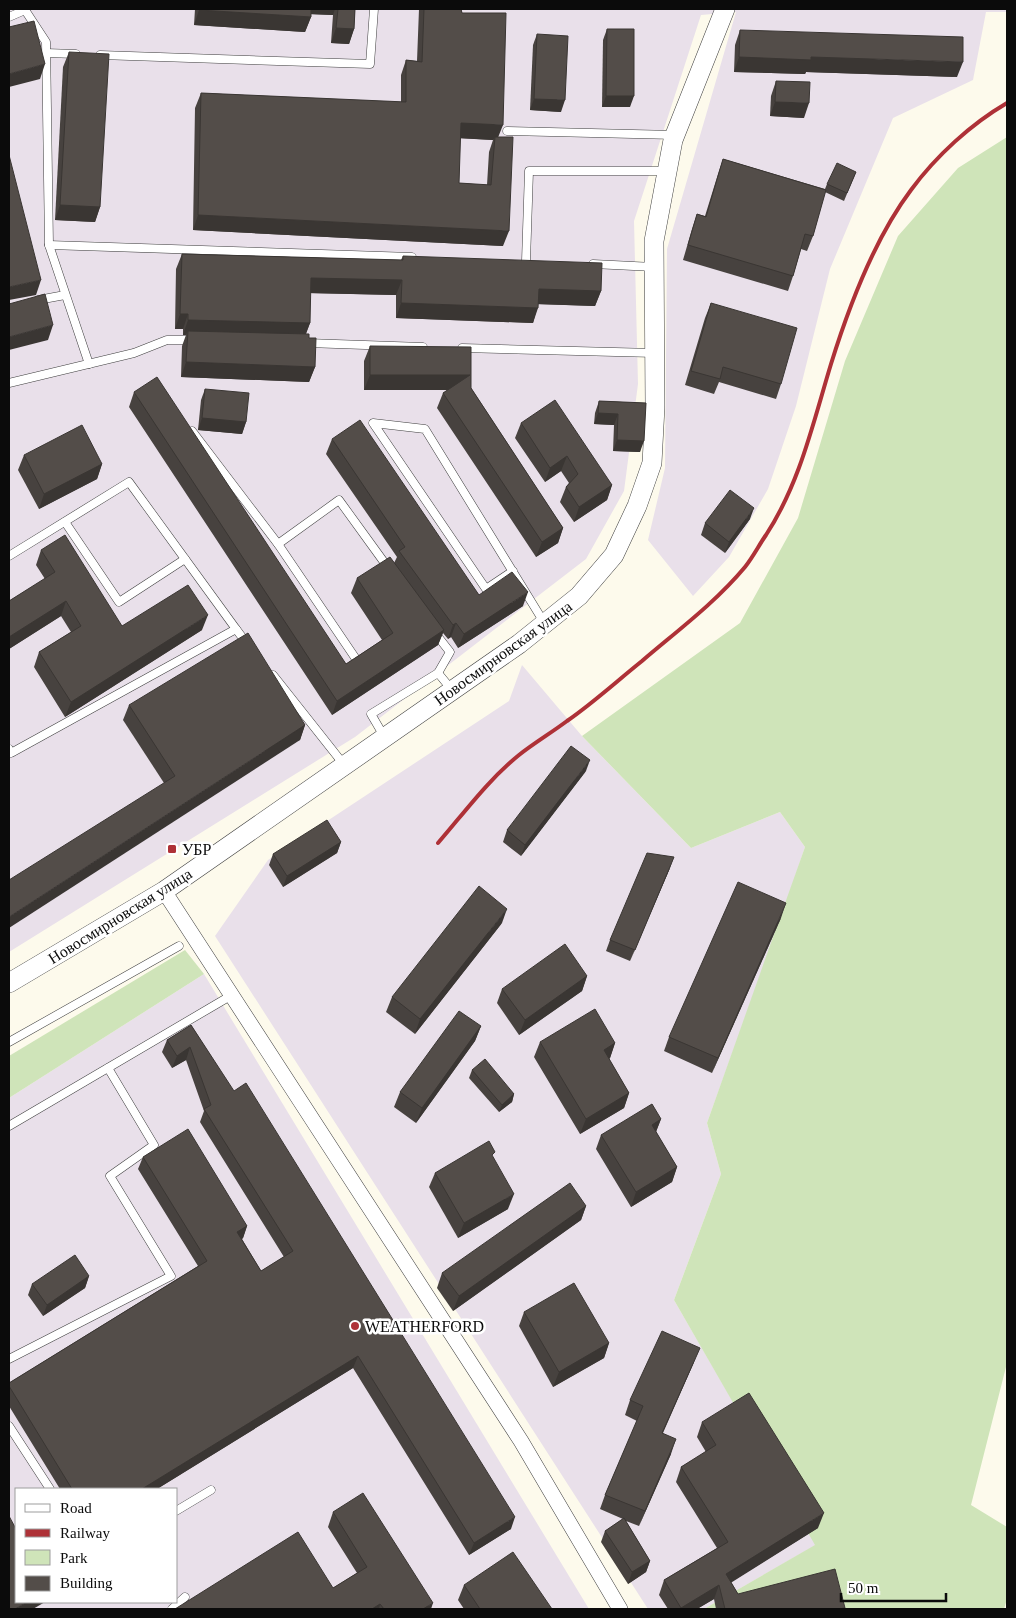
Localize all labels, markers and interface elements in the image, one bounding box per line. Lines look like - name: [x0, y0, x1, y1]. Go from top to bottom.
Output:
- street label: Новосмирновская улица: [431, 597, 576, 709]
- place label: УБР: [182, 841, 212, 858]
- marker: УБР: [166, 843, 178, 855]
- street label: Новосмирновская улица: [45, 865, 195, 968]
- place label: WEATHERFORD: [365, 1318, 484, 1335]
- marker: WEATHERFORD: [349, 1320, 361, 1332]
- legend: [15, 1488, 178, 1603]
- text: Road: [60, 1500, 92, 1516]
- text: Railway: [60, 1525, 110, 1541]
- text: Park: [60, 1550, 88, 1566]
- scale bar: [841, 1570, 946, 1602]
- text: Building: [60, 1575, 113, 1591]
- text: 50 m: [848, 1580, 879, 1596]

